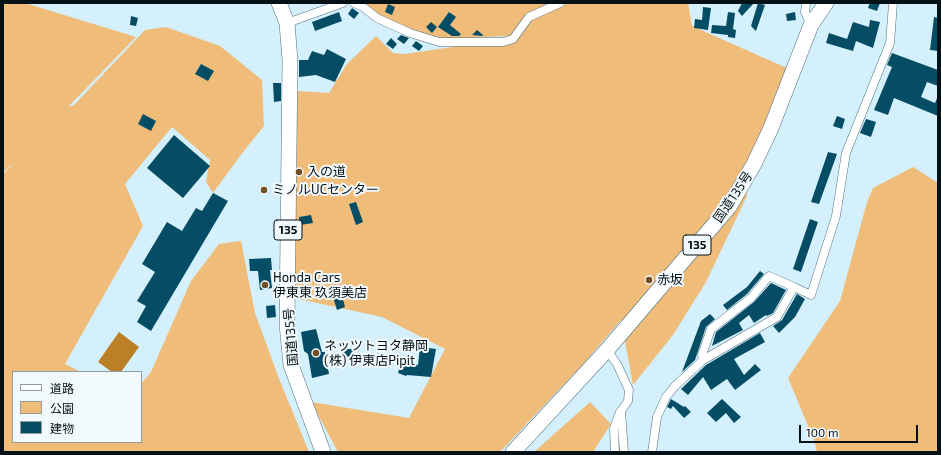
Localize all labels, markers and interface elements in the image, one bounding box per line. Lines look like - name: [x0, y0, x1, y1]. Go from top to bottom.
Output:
- place label: 入の道: [307, 164, 346, 180]
- marker: 入の道: [294, 167, 304, 177]
- street label: 国道135号: [710, 168, 756, 226]
- place label: ミノルUCセンター: [272, 182, 379, 198]
- marker: ミノルUCセンター: [259, 185, 269, 195]
- road number: 135: [274, 220, 302, 240]
- road number: 135: [683, 235, 711, 255]
- place label: Honda Cars 伊東東 玖須美店: [273, 270, 367, 301]
- place label: 赤坂: [657, 272, 683, 288]
- marker: 赤坂: [644, 275, 654, 285]
- marker: Honda Cars 伊東東 玖須美店: [260, 280, 270, 290]
- street label: 国道135号: [281, 307, 301, 367]
- place label: ネッツトヨタ静岡 (株) 伊東店Pipit: [324, 338, 428, 369]
- marker: ネッツトヨタ静岡 (株) 伊東店Pipit: [311, 348, 321, 358]
- legend: [12, 371, 142, 443]
- text: 道路: [50, 381, 74, 395]
- text: 公園: [50, 401, 74, 415]
- scale bar: [801, 417, 920, 443]
- text: 建物: [50, 421, 74, 435]
- text: 100 m: [806, 425, 838, 439]

